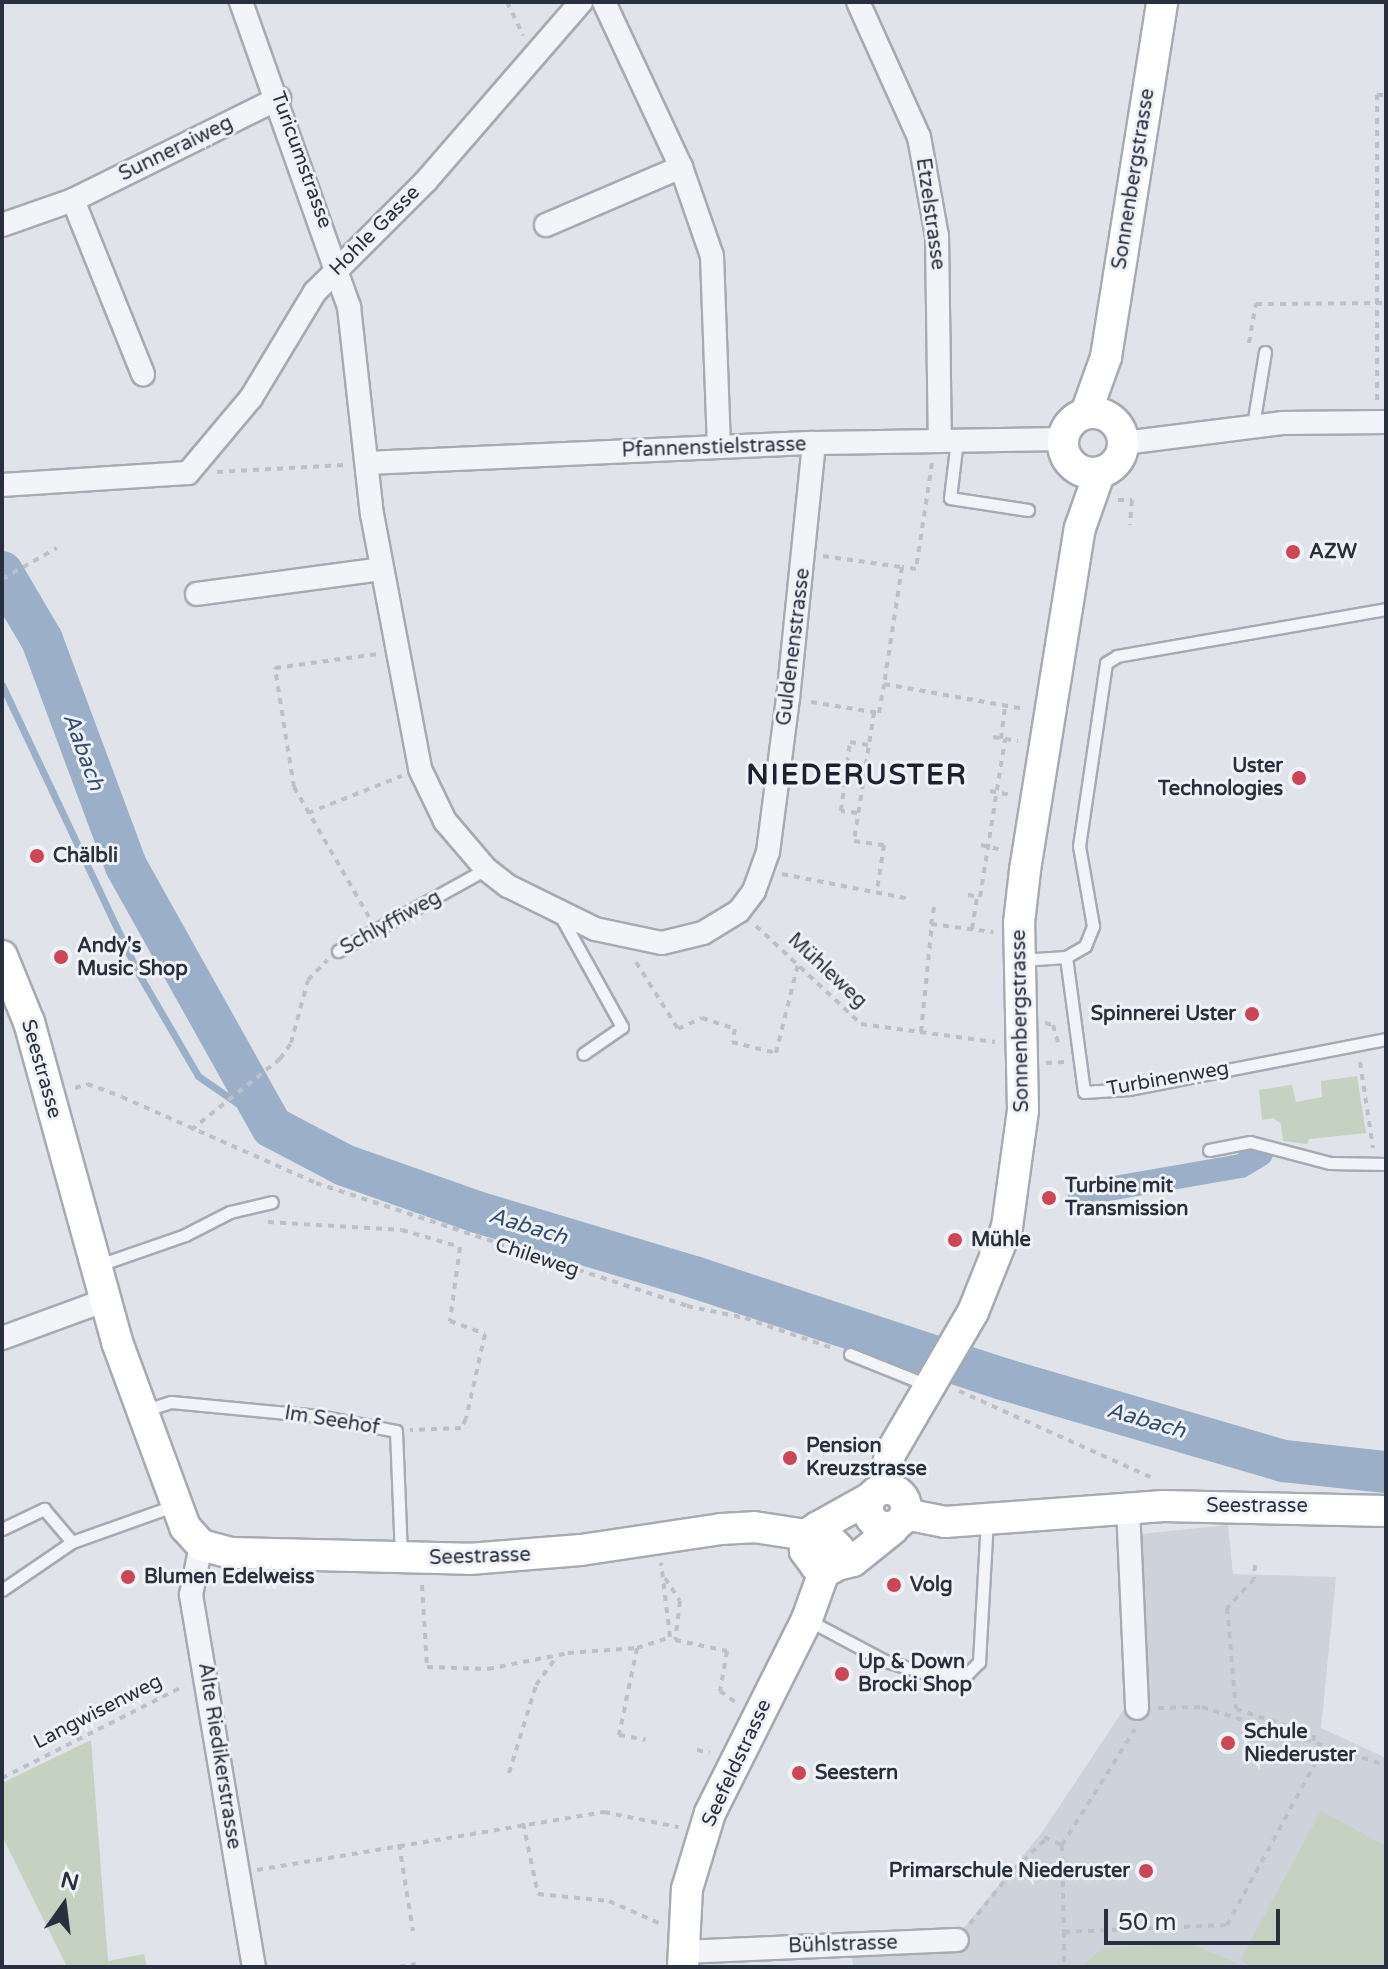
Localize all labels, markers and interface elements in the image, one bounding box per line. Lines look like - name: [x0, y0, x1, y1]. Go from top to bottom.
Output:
- street label: Sonnenbergstrasse: [1108, 87, 1160, 271]
- street label: Turicumstrasse: [265, 88, 337, 232]
- street label: Sunneraiweg: [115, 111, 237, 187]
- street label: Etzelstrasse: [910, 156, 950, 272]
- street label: Hohle Gasse: [325, 181, 425, 281]
- street label: Pfannenstielstrasse: [621, 433, 807, 463]
- place label: AZW: [1309, 540, 1357, 564]
- marker: AZW: [1284, 543, 1302, 561]
- street label: Guldenenstrasse: [772, 567, 816, 727]
- water label: Aabach: [57, 710, 109, 794]
- place label: Uster Technologies: [1158, 754, 1283, 801]
- district label: NIEDERUSTER: [746, 758, 968, 792]
- marker: Uster Technologies: [1290, 769, 1308, 787]
- place label: Chälbli: [53, 844, 118, 868]
- marker: Chälbli: [28, 847, 46, 865]
- street label: Schlyffiweg: [337, 886, 445, 960]
- street label: Mühleweg: [783, 928, 871, 1014]
- street label: Sonnenbergstrasse: [1007, 929, 1035, 1113]
- place label: Andy's Music Shop: [77, 934, 188, 981]
- marker: Andy's Music Shop: [52, 948, 70, 966]
- place label: Spinnerei Uster: [1091, 1002, 1236, 1026]
- marker: Spinnerei Uster: [1243, 1005, 1261, 1023]
- street label: Seestrasse: [15, 1017, 67, 1121]
- street label: Turbinenweg: [1105, 1056, 1231, 1102]
- place label: Turbine mit Transmission: [1065, 1174, 1189, 1221]
- marker: Turbine mit Transmission: [1040, 1189, 1058, 1207]
- water label: Aabach: [486, 1203, 570, 1251]
- place label: Mühle: [971, 1228, 1031, 1252]
- marker: Mühle: [946, 1231, 964, 1249]
- street label: Chileweg: [492, 1233, 582, 1283]
- water label: Aabach: [1104, 1397, 1188, 1445]
- street label: Im Seehof: [283, 1402, 381, 1440]
- place label: Pension Kreuzstrasse: [806, 1434, 927, 1481]
- marker: Pension Kreuzstrasse: [781, 1449, 799, 1467]
- street label: Seestrasse: [1206, 1494, 1308, 1518]
- street label: Seestrasse: [429, 1543, 531, 1571]
- place label: Blumen Edelweiss: [144, 1565, 315, 1589]
- marker: Blumen Edelweiss: [119, 1568, 137, 1586]
- place label: Volg: [910, 1573, 953, 1597]
- marker: Volg: [885, 1576, 903, 1594]
- place label: Up & Down Brocki Shop: [858, 1650, 972, 1697]
- street label: Alte Riedikerstrasse: [192, 1661, 246, 1851]
- marker: Up & Down Brocki Shop: [833, 1665, 851, 1683]
- street label: Langwisenweg: [30, 1669, 166, 1755]
- street label: Seefeldstrasse: [697, 1696, 777, 1830]
- place label: Schule Niederuster: [1244, 1720, 1356, 1767]
- marker: Schule Niederuster: [1219, 1734, 1237, 1752]
- place label: Seestern: [815, 1761, 898, 1785]
- marker: Seestern: [790, 1764, 808, 1782]
- place label: Primarschule Niederuster: [889, 1859, 1130, 1883]
- marker: Primarschule Niederuster: [1137, 1862, 1155, 1880]
- north arrow: [24, 1865, 104, 1945]
- text: N: [58, 1867, 82, 1896]
- scale bar: [1108, 1893, 1284, 1943]
- text: 50 m: [1118, 1908, 1176, 1937]
- street label: Bühlstrasse: [788, 1931, 898, 1959]

